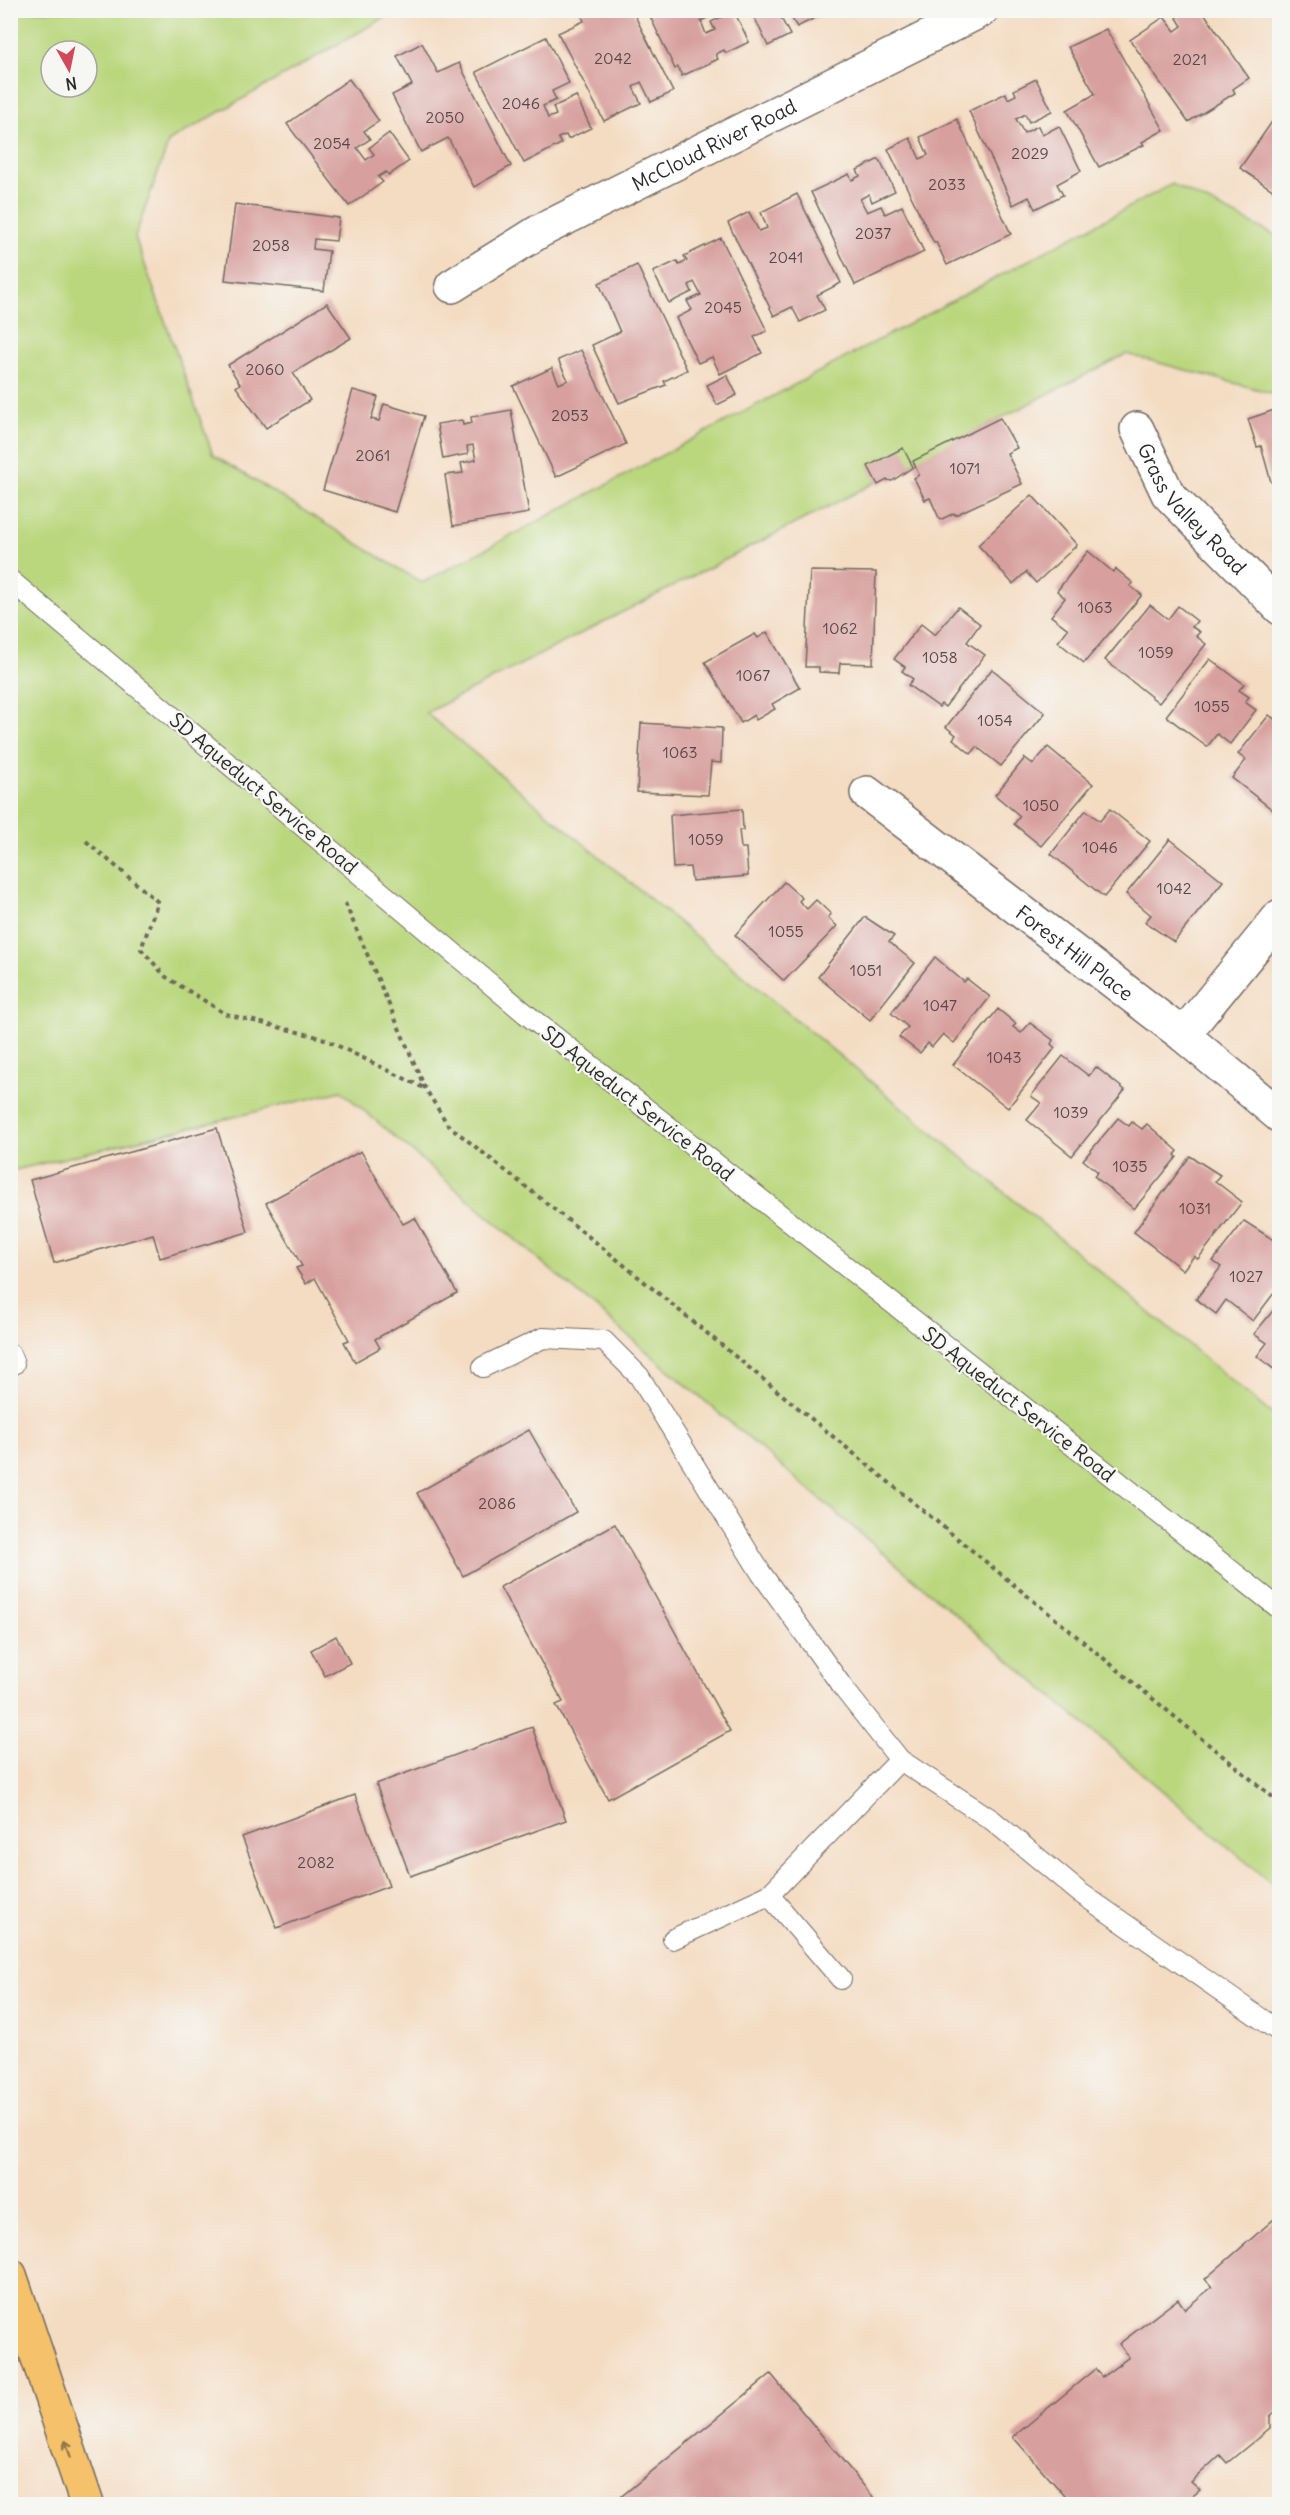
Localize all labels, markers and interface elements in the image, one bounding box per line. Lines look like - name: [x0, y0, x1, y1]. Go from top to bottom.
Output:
- north arrow: [39, 39, 99, 99]
- house number: 2042: [594, 48, 632, 68]
- house number: 2021: [1173, 49, 1207, 69]
- text: N: [64, 73, 78, 95]
- street label: McCloud River Road: [627, 92, 800, 196]
- house number: 2046: [502, 93, 540, 113]
- house number: 2050: [425, 107, 465, 127]
- house number: 2054: [313, 133, 351, 153]
- house number: 2029: [1011, 143, 1049, 163]
- house number: 2033: [928, 174, 966, 194]
- house number: 2037: [855, 223, 891, 243]
- house number: 2058: [252, 235, 290, 255]
- house number: 2041: [769, 247, 803, 267]
- house number: 2045: [704, 297, 742, 317]
- house number: 2060: [245, 359, 285, 379]
- house number: 2053: [551, 405, 589, 425]
- street label: Grass Valley Road: [1133, 439, 1252, 580]
- house number: 2061: [356, 445, 390, 465]
- house number: 1071: [950, 458, 980, 478]
- house number: 1063: [1077, 597, 1113, 617]
- house number: 1062: [823, 618, 858, 638]
- house number: 1059: [1138, 642, 1174, 662]
- house number: 1058: [922, 647, 958, 667]
- house number: 1067: [736, 665, 770, 685]
- house number: 1055: [1194, 696, 1230, 716]
- street label: SD Aqueduct Service Road: [165, 707, 363, 879]
- house number: 1054: [977, 710, 1013, 730]
- house number: 1063: [662, 742, 698, 762]
- house number: 1050: [1023, 795, 1059, 815]
- house number: 1059: [688, 829, 724, 849]
- house number: 1046: [1082, 837, 1118, 857]
- house number: 1042: [1157, 878, 1192, 898]
- street label: Forest Hill Place: [1011, 899, 1139, 1005]
- house number: 1055: [768, 921, 804, 941]
- house number: 1051: [850, 960, 882, 980]
- house number: 1047: [923, 995, 957, 1015]
- street label: SD Aqueduct Service Road: [537, 1020, 740, 1186]
- house number: 1043: [986, 1047, 1022, 1067]
- house number: 1039: [1053, 1102, 1089, 1122]
- house number: 1035: [1112, 1156, 1148, 1176]
- house number: 1031: [1179, 1198, 1211, 1218]
- house number: 1027: [1229, 1266, 1263, 1286]
- street label: SD Aqueduct Service Road: [918, 1321, 1121, 1487]
- house number: 2086: [478, 1493, 516, 1513]
- house number: 2082: [297, 1852, 335, 1872]
- one-way arrow: [62, 2440, 73, 2459]

